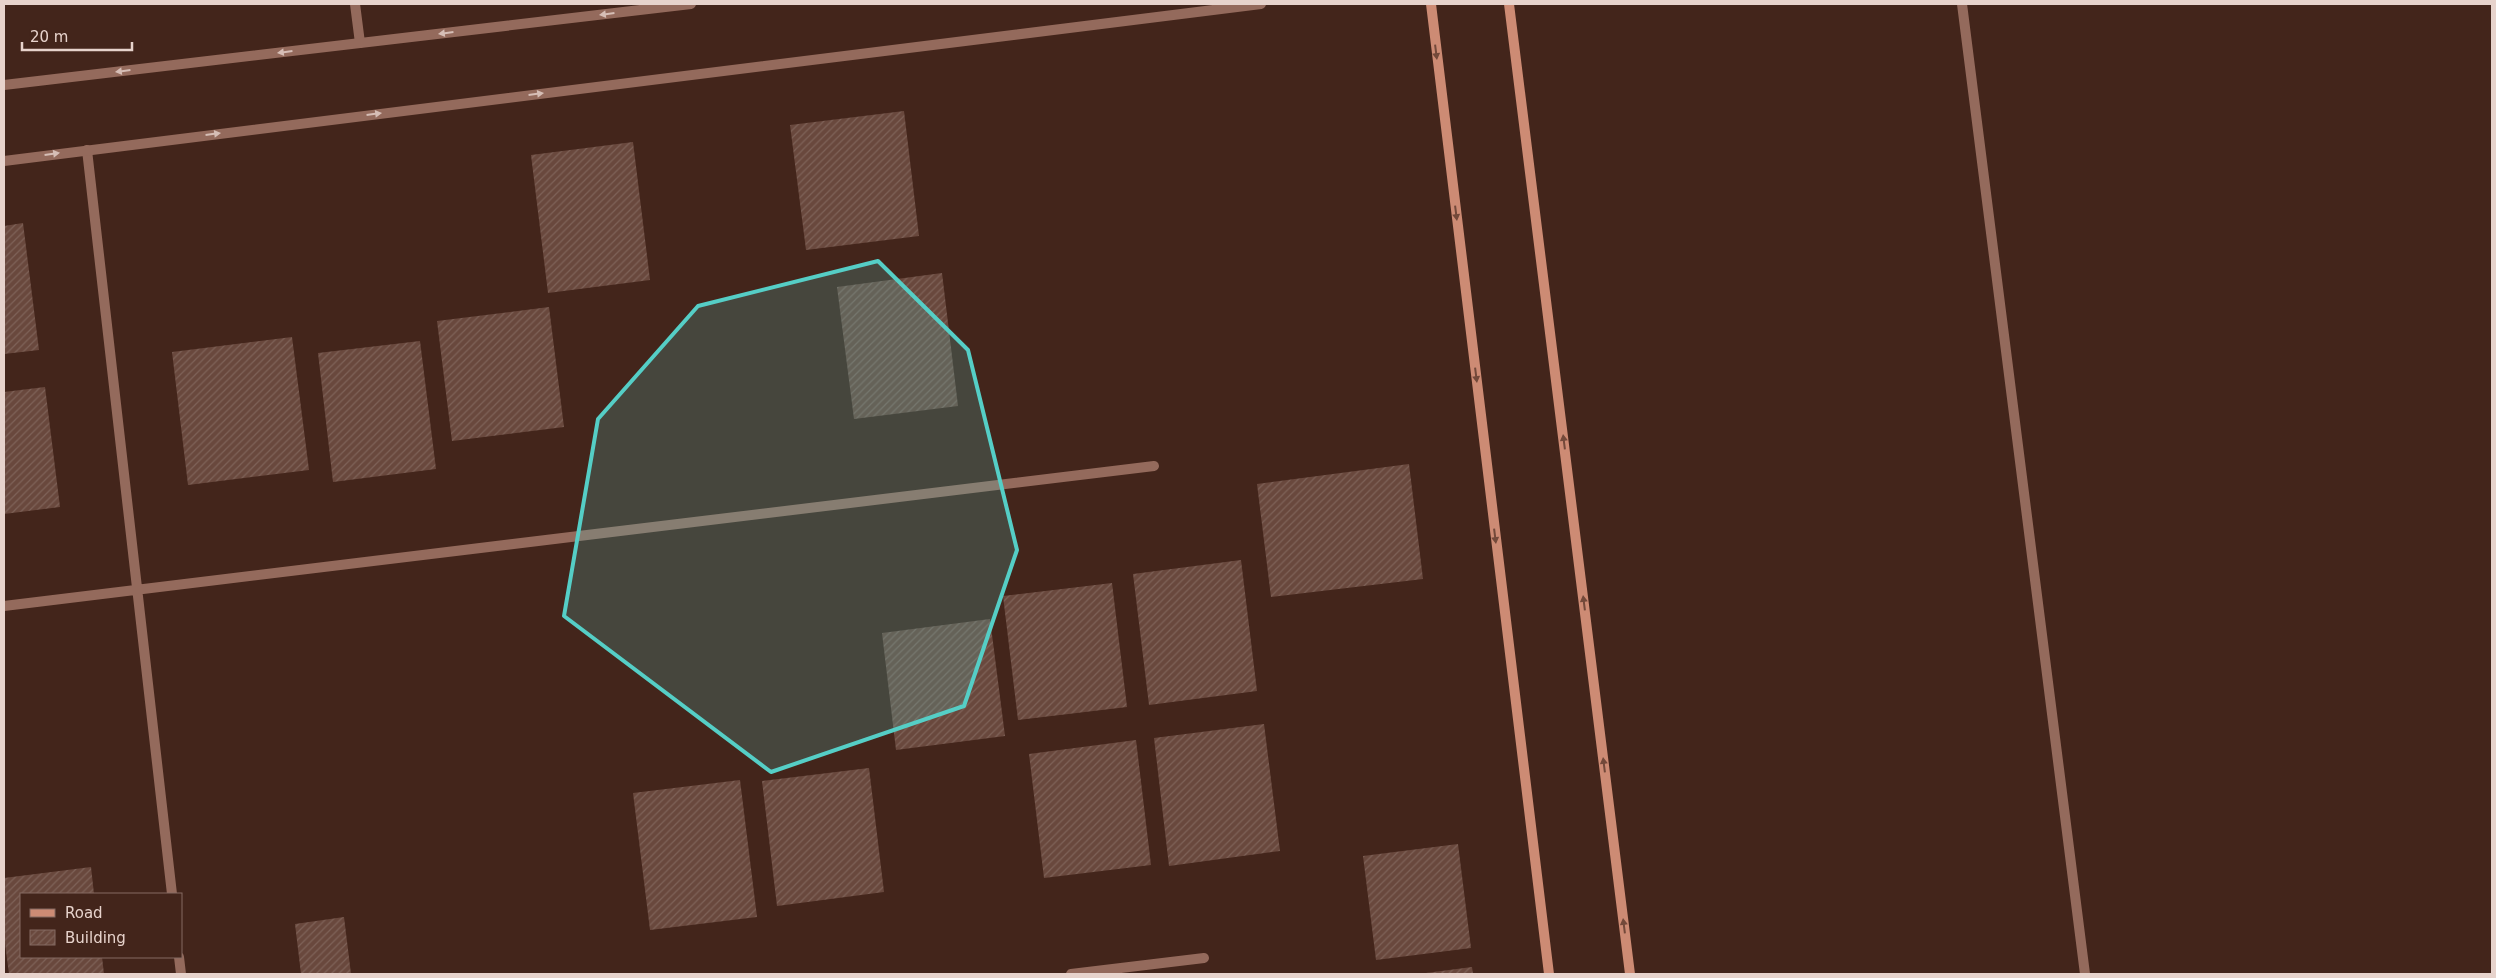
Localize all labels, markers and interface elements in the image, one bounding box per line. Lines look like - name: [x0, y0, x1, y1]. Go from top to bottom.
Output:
- one-way arrow: [599, 10, 615, 18]
- scale bar: [22, 20, 132, 52]
- text: 20 m: [30, 28, 68, 46]
- one-way arrow: [438, 29, 454, 37]
- one-way arrow: [1433, 44, 1441, 60]
- one-way arrow: [276, 48, 292, 56]
- one-way arrow: [115, 67, 131, 75]
- one-way arrow: [528, 90, 544, 98]
- one-way arrow: [367, 110, 383, 118]
- one-way arrow: [206, 130, 222, 138]
- one-way arrow: [44, 150, 60, 158]
- one-way arrow: [1452, 206, 1460, 222]
- one-way arrow: [1472, 367, 1480, 383]
- one-way arrow: [1560, 434, 1568, 450]
- one-way arrow: [1491, 528, 1499, 544]
- one-way arrow: [1580, 595, 1588, 611]
- one-way arrow: [1600, 756, 1608, 772]
- legend: [20, 893, 182, 958]
- text: Road: [65, 904, 103, 922]
- one-way arrow: [1620, 918, 1628, 934]
- text: Building: [65, 929, 126, 947]

